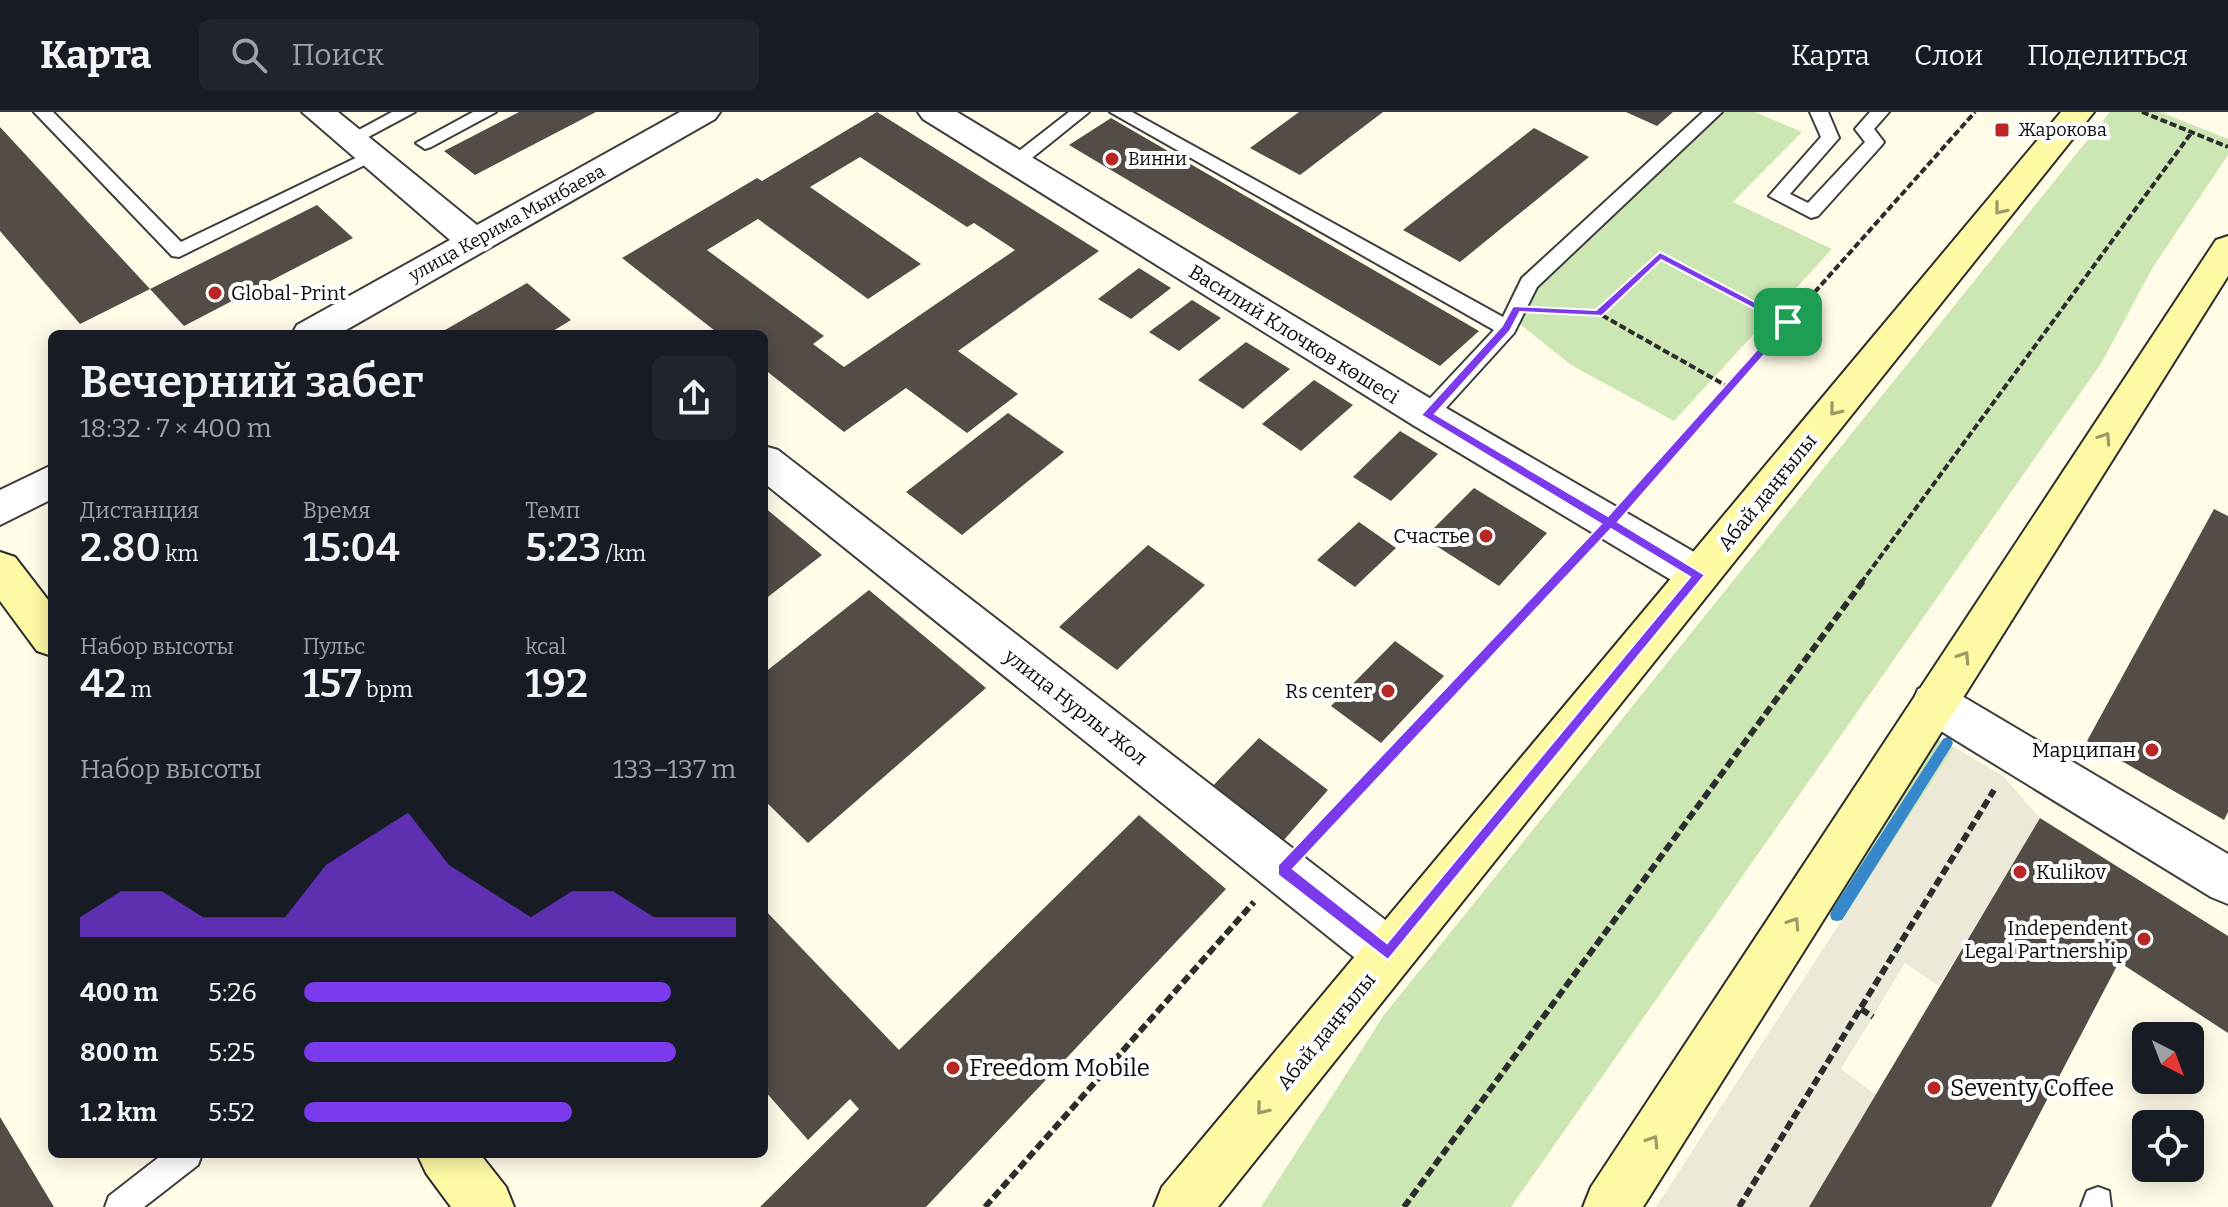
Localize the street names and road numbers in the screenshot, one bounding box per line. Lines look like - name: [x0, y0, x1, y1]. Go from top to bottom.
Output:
- street label: улица Керима Мынбаева: [404, 160, 609, 287]
- street label: Василий Клочков көшесі: [1185, 259, 1403, 409]
- street label: Абай даңғылы: [1713, 429, 1821, 555]
- street label: улица Нурлы Жол: [999, 643, 1152, 770]
- street label: Абай даңғылы: [1272, 968, 1380, 1094]

